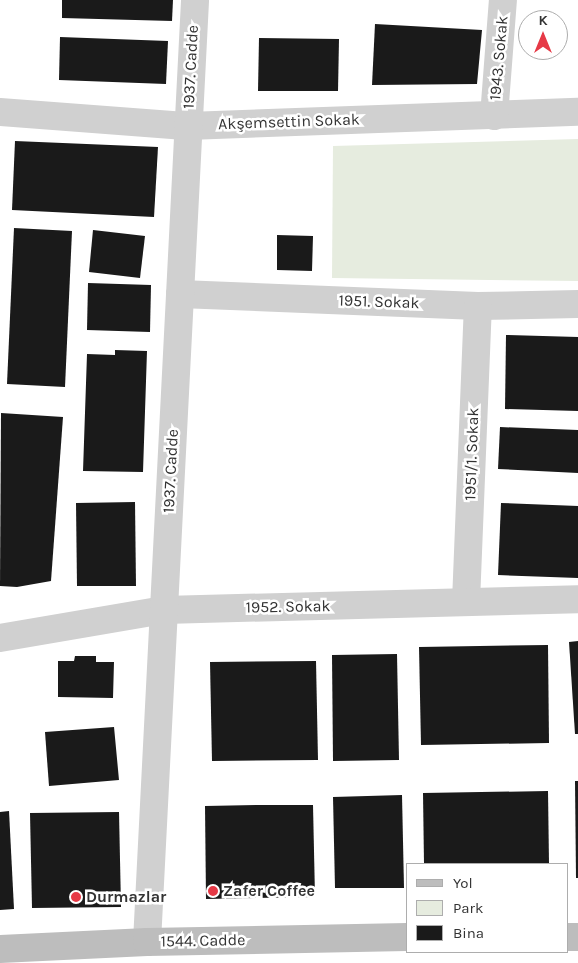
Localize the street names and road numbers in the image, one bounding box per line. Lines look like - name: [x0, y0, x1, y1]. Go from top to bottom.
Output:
- street label: 1943. Sokak: [486, 15, 512, 101]
- street label: 1937. Cadde: [179, 25, 203, 109]
- street label: Akşemsettin Sokak: [218, 110, 360, 134]
- street label: 1951. Sokak: [338, 291, 420, 313]
- street label: 1951/1. Sokak: [461, 407, 483, 501]
- street label: 1937. Cadde: [159, 429, 183, 513]
- street label: 1952. Sokak: [245, 597, 331, 617]
- street label: 1544. Cadde: [161, 931, 245, 951]

